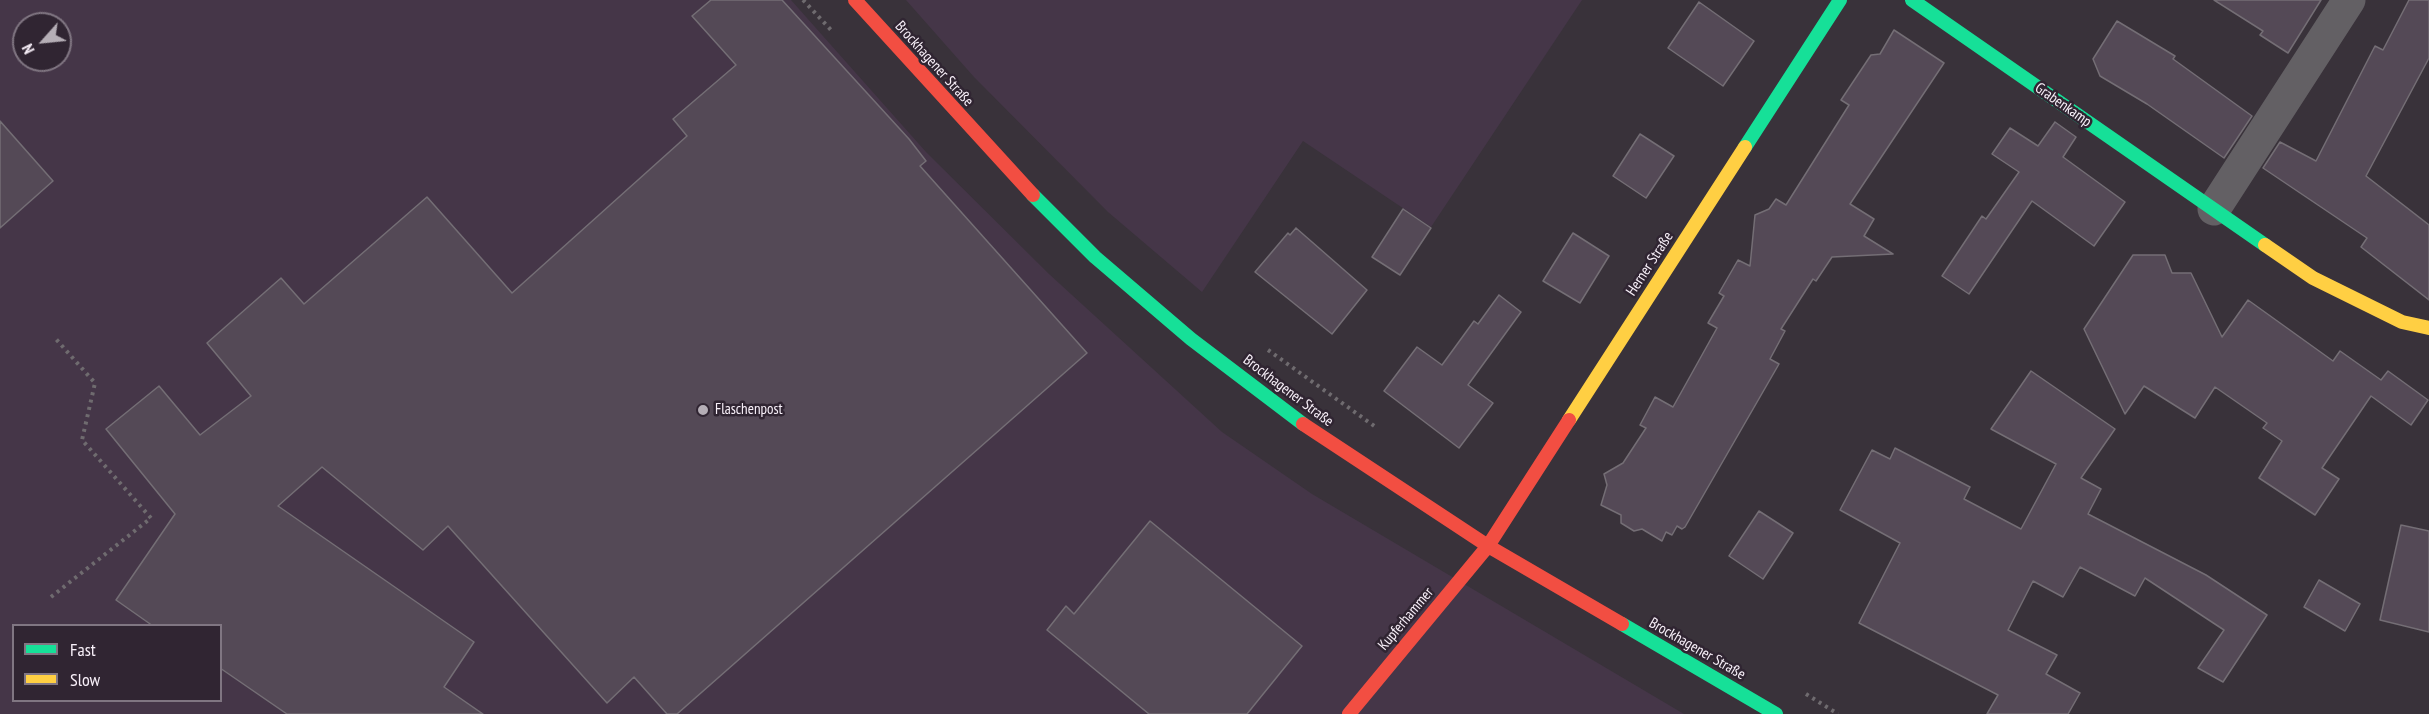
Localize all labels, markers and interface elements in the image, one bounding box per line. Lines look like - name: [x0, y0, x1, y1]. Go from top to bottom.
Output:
- north arrow: [12, 12, 72, 72]
- street label: Brockhagener Straße: [891, 18, 977, 110]
- text: N: [17, 41, 39, 58]
- street label: Grabenkamp: [2031, 79, 2095, 131]
- street label: Herner Straße: [1623, 229, 1677, 299]
- street label: Brockhagener Straße: [1239, 351, 1337, 431]
- place label: Flaschenpost: [715, 401, 783, 419]
- marker: Flaschenpost: [696, 403, 710, 417]
- street label: Kupferhammer: [1375, 584, 1437, 654]
- street label: Brockhagener Straße: [1646, 614, 1748, 684]
- legend: [12, 624, 222, 702]
- text: Fast: [70, 638, 96, 661]
- text: Slow: [70, 668, 100, 691]

